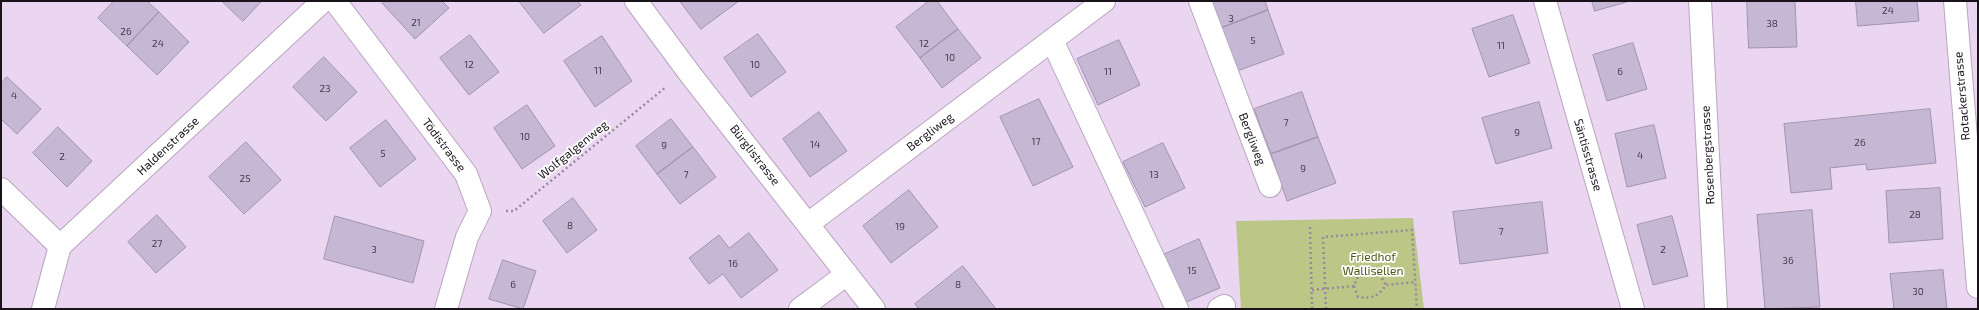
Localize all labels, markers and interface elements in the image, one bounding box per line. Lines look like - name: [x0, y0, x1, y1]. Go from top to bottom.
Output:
- house number: 24: [1882, 5, 1894, 17]
- house number: 3: [1228, 13, 1234, 25]
- house number: 21: [411, 17, 421, 29]
- house number: 38: [1766, 18, 1778, 30]
- house number: 26: [120, 26, 132, 38]
- house number: 5: [1250, 35, 1256, 47]
- house number: 24: [152, 38, 164, 50]
- house number: 12: [919, 38, 929, 50]
- house number: 11: [1497, 40, 1505, 52]
- street label: Rotackerstrasse: [1951, 51, 1973, 141]
- house number: 10: [945, 52, 955, 64]
- house number: 12: [464, 59, 474, 71]
- house number: 10: [750, 59, 760, 71]
- house number: 11: [594, 65, 602, 77]
- house number: 11: [1104, 66, 1112, 78]
- house number: 6: [1617, 66, 1623, 78]
- house number: 23: [319, 83, 331, 95]
- house number: 4: [11, 90, 17, 102]
- street label: Rosenbergstrasse: [1698, 105, 1718, 205]
- street label: Bergliweg: [904, 110, 956, 154]
- street label: Bergliweg: [1235, 111, 1269, 167]
- street label: Haldenstrasse: [134, 114, 202, 178]
- street label: Tödistrasse: [419, 116, 469, 174]
- street label: Wolfgalgenweg: [535, 117, 611, 183]
- house number: 7: [1283, 117, 1289, 129]
- street label: Säntisstrasse: [1571, 117, 1605, 193]
- street label: Bürglistrasse: [727, 122, 783, 188]
- house number: 9: [1514, 127, 1520, 139]
- house number: 10: [520, 131, 530, 143]
- house number: 17: [1031, 136, 1041, 148]
- house number: 26: [1854, 137, 1866, 149]
- house number: 14: [810, 139, 820, 151]
- house number: 9: [661, 140, 667, 152]
- house number: 5: [380, 148, 386, 160]
- house number: 4: [1637, 150, 1643, 162]
- house number: 2: [59, 151, 65, 163]
- house number: 9: [1300, 163, 1306, 175]
- house number: 7: [683, 169, 689, 181]
- house number: 13: [1149, 169, 1159, 181]
- house number: 25: [240, 173, 250, 185]
- house number: 28: [1909, 209, 1921, 221]
- house number: 8: [567, 220, 573, 232]
- house number: 19: [895, 221, 905, 233]
- house number: 7: [1498, 226, 1504, 238]
- house number: 27: [152, 238, 162, 250]
- house number: 3: [371, 244, 377, 256]
- house number: 2: [1660, 244, 1666, 256]
- park label: Friedhof Wallisellen: [1342, 250, 1404, 278]
- house number: 36: [1782, 255, 1794, 267]
- house number: 16: [728, 258, 738, 270]
- house number: 15: [1187, 265, 1197, 277]
- house number: 6: [510, 279, 516, 291]
- house number: 8: [955, 279, 961, 291]
- house number: 30: [1912, 286, 1924, 298]

